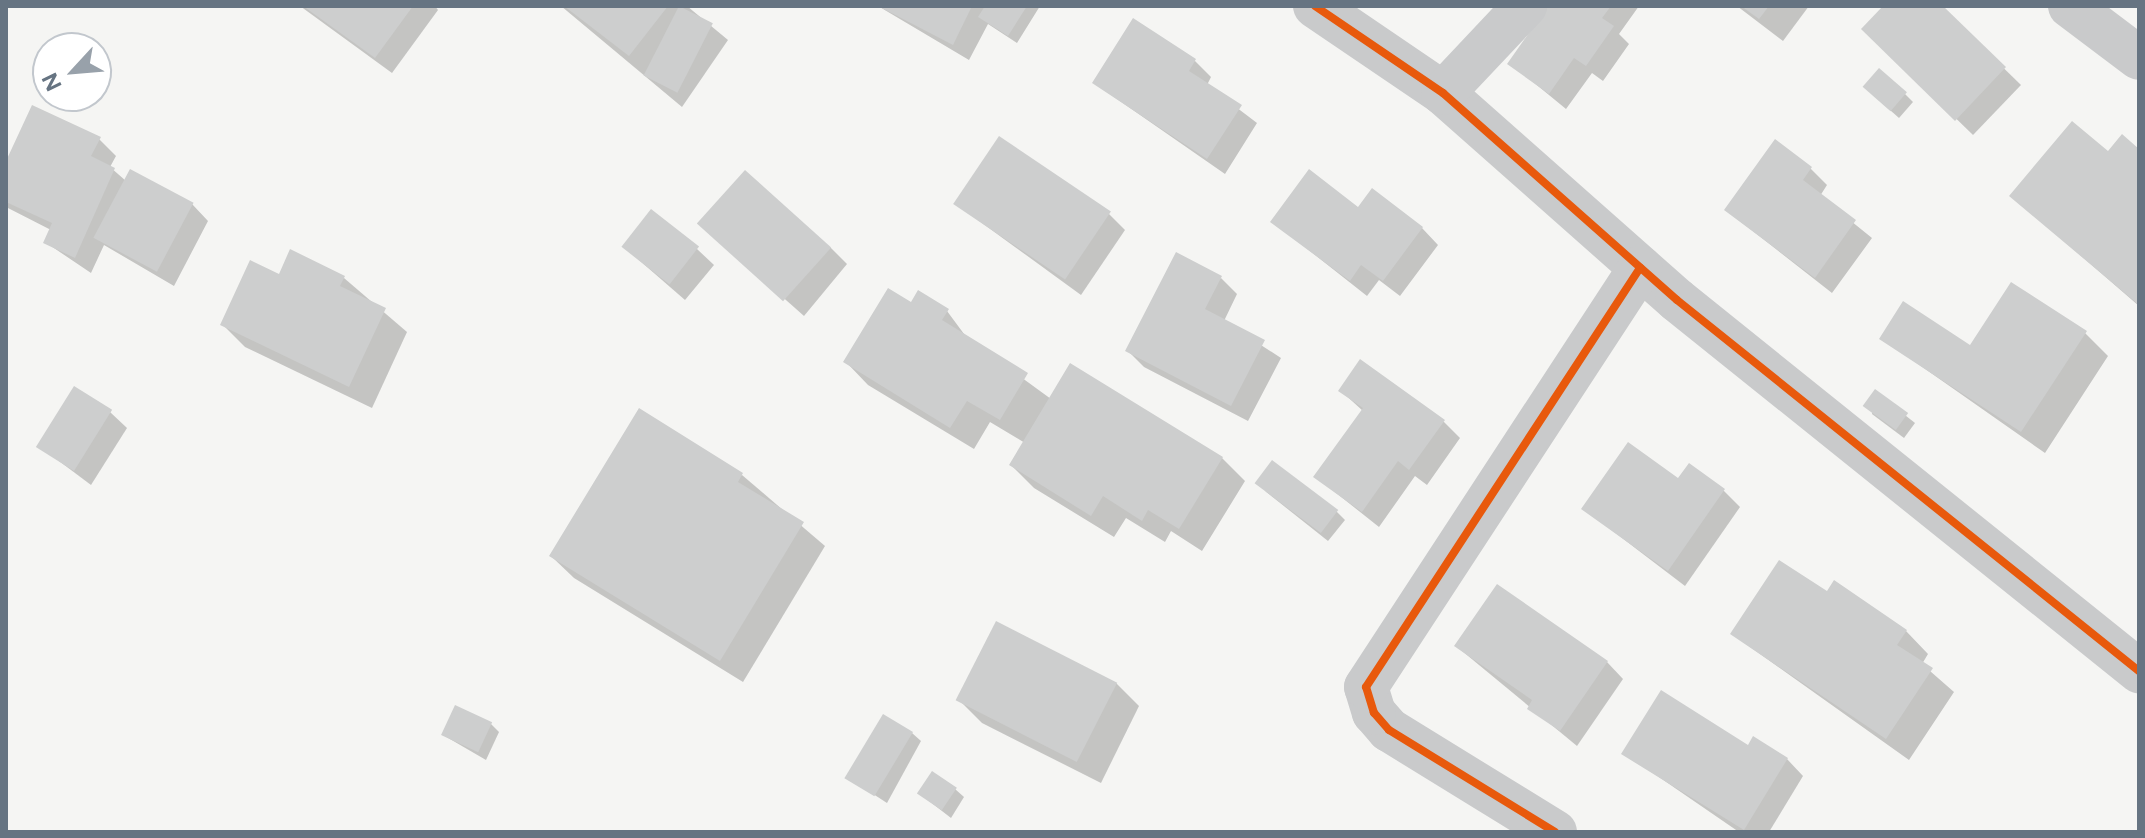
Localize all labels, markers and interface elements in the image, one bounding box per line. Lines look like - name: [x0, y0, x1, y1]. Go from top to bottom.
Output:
- north arrow: [32, 32, 112, 112]
- text: N: [36, 68, 68, 95]

